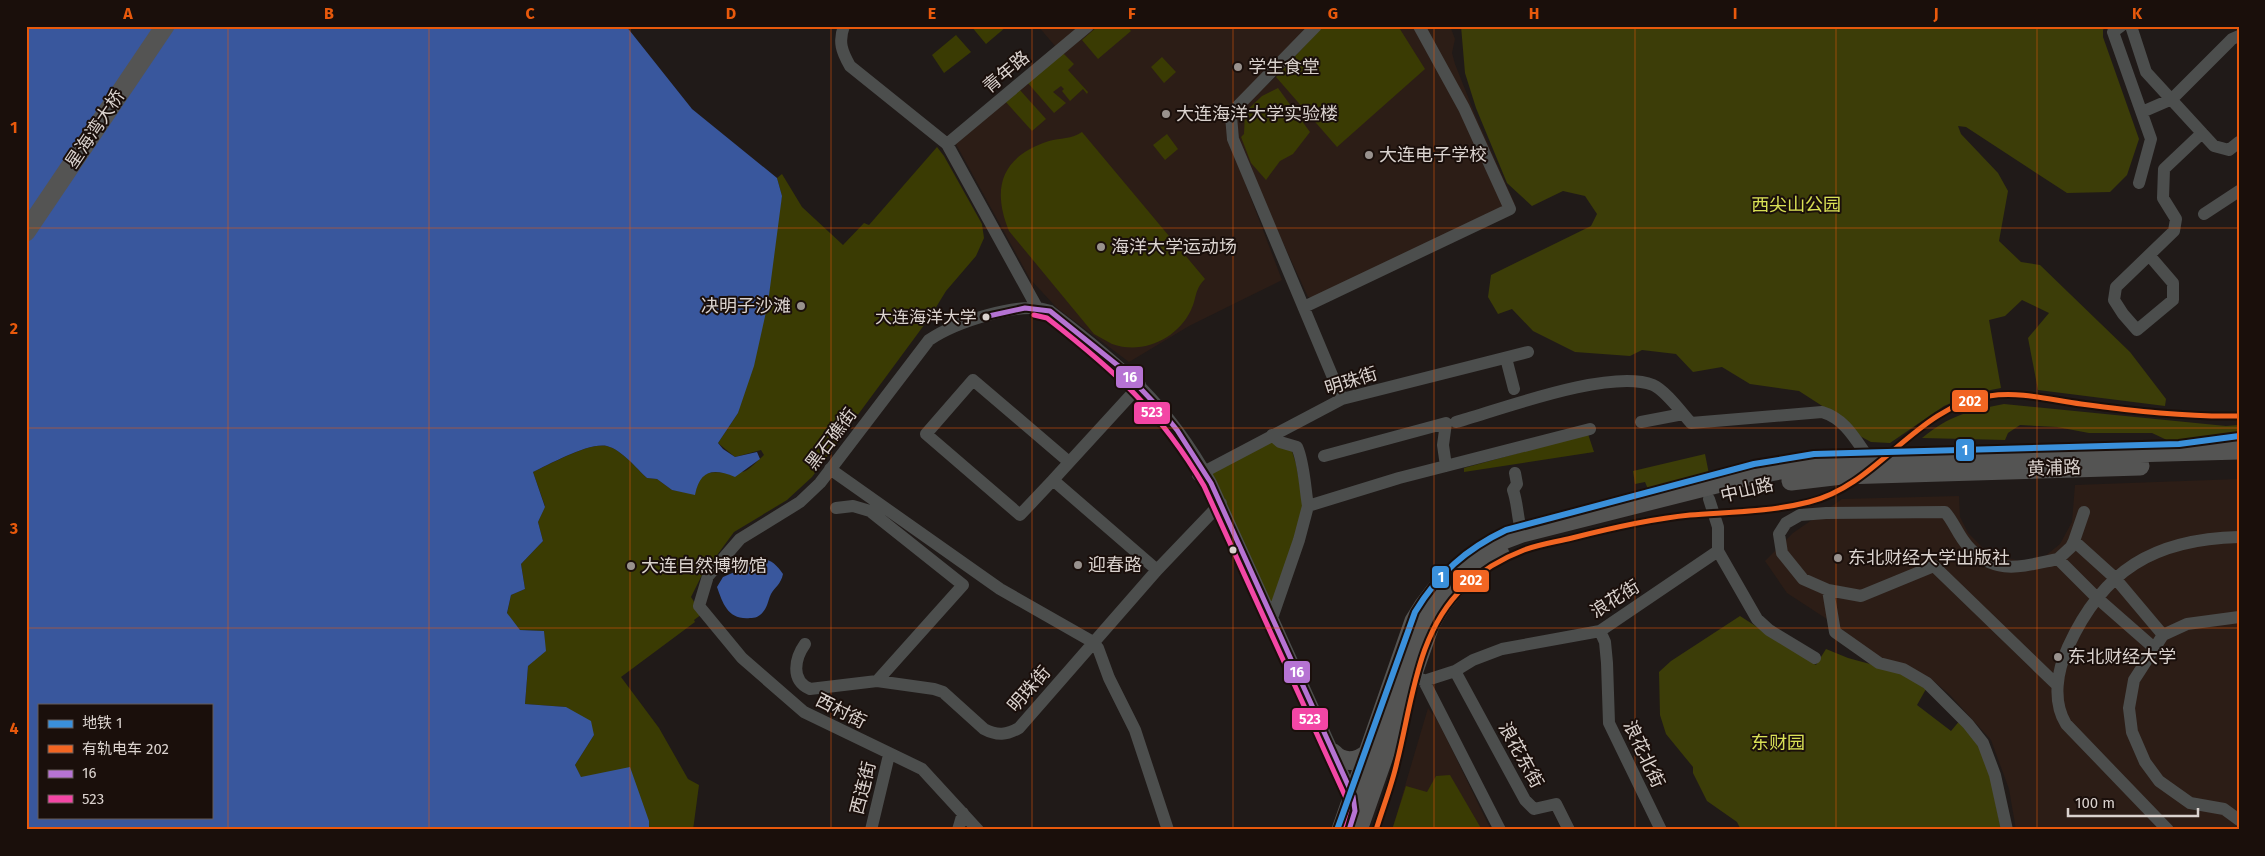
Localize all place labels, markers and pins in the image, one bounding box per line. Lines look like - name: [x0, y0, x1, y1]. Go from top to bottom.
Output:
- place label: 学生食堂: [1248, 56, 1320, 78]
- marker: 学生食堂: [1232, 61, 1244, 73]
- place label: 大连海洋大学实验楼: [1176, 103, 1338, 125]
- marker: 大连海洋大学实验楼: [1160, 108, 1172, 120]
- place label: 大连电子学校: [1379, 144, 1487, 166]
- marker: 大连电子学校: [1363, 149, 1375, 161]
- place label: 海洋大学运动场: [1111, 236, 1237, 258]
- marker: 海洋大学运动场: [1095, 241, 1107, 253]
- place label: 决明子沙滩: [701, 295, 791, 317]
- marker: 决明子沙滩: [795, 300, 807, 312]
- place label: 大连海洋大学: [875, 307, 977, 328]
- marker: 大连海洋大学: [981, 312, 991, 322]
- unlabelled marker: [1228, 545, 1238, 555]
- place label: 东北财经大学出版社: [1848, 547, 2010, 569]
- marker: 东北财经大学出版社: [1832, 552, 1844, 564]
- place label: 迎春路: [1088, 554, 1142, 576]
- place label: 大连自然博物馆: [641, 555, 767, 577]
- marker: 迎春路: [1072, 559, 1084, 571]
- marker: 大连自然博物馆: [625, 560, 637, 572]
- place label: 东北财经大学: [2068, 646, 2176, 668]
- marker: 东北财经大学: [2052, 651, 2064, 663]

